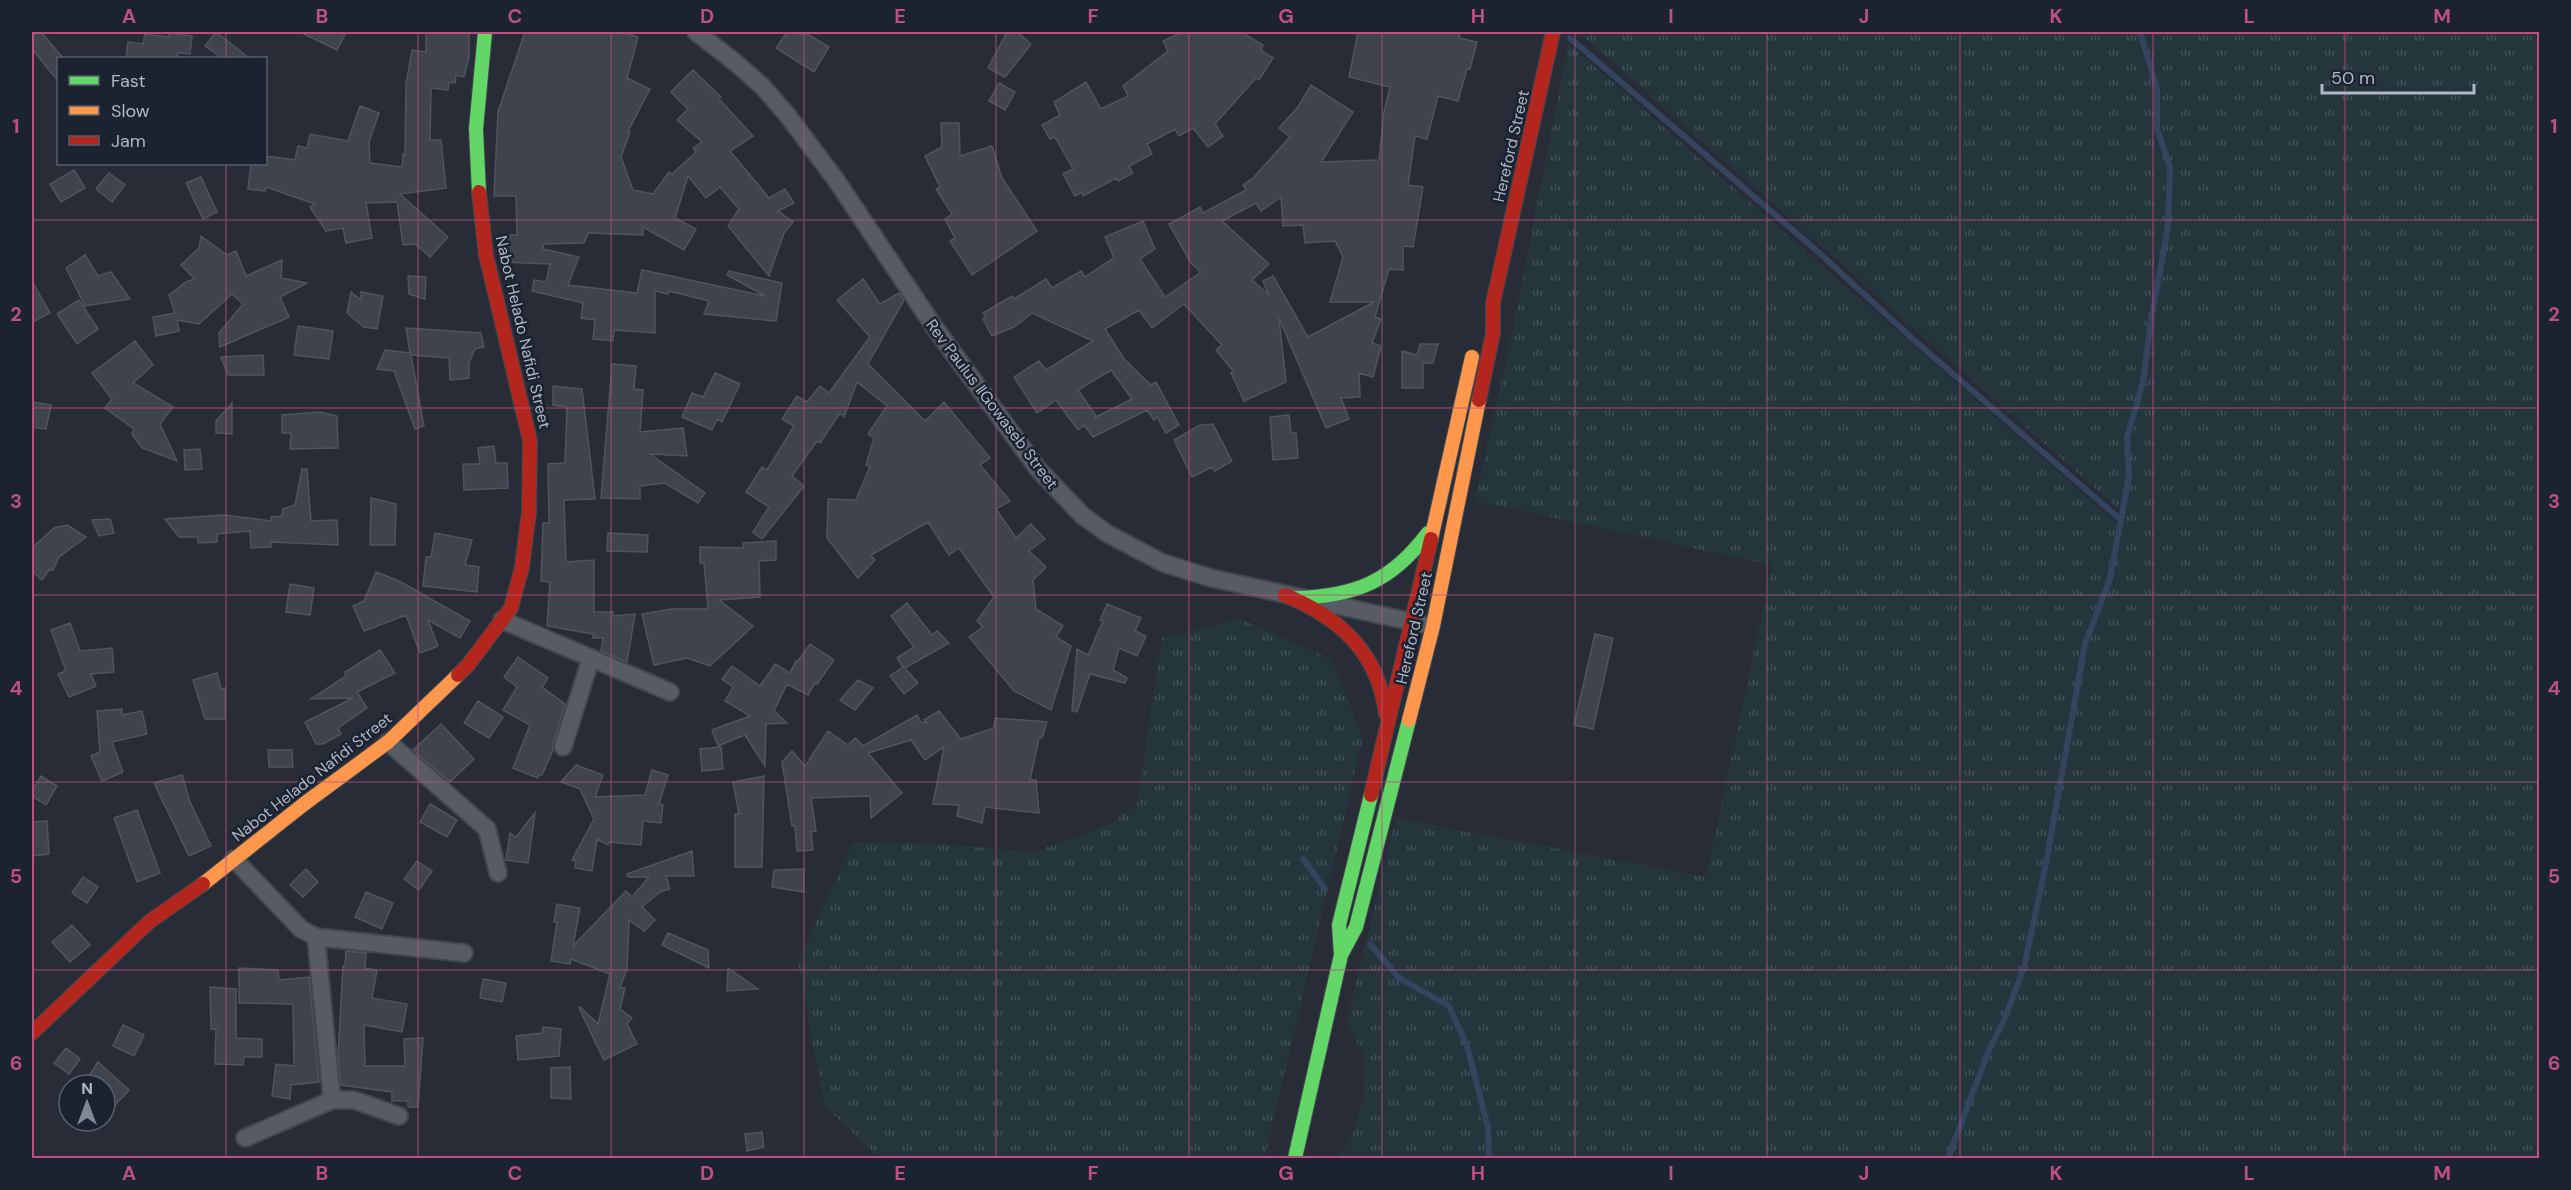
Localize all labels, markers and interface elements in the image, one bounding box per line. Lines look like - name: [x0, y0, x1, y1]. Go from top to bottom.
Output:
- text: A: [122, 3, 136, 29]
- text: B: [316, 3, 328, 29]
- text: C: [508, 3, 522, 29]
- text: D: [700, 3, 714, 29]
- text: E: [894, 3, 906, 29]
- text: F: [1087, 3, 1099, 29]
- text: G: [1278, 3, 1294, 29]
- text: H: [1471, 3, 1485, 29]
- text: I: [1668, 3, 1674, 29]
- text: J: [1859, 3, 1869, 29]
- text: K: [2049, 3, 2063, 29]
- text: L: [2243, 3, 2255, 29]
- text: M: [2433, 3, 2451, 29]
- legend: [57, 57, 267, 165]
- scale bar: [2322, 57, 2474, 95]
- text: 50 m: [2331, 66, 2375, 90]
- text: Fast: [111, 69, 146, 93]
- street label: Hereford Street: [1488, 88, 1534, 204]
- text: Slow: [111, 99, 150, 123]
- text: 1: [12, 113, 20, 139]
- text: 1: [2550, 113, 2558, 139]
- text: Jam: [111, 129, 146, 153]
- street label: Nabot Helado Nafidi Street: [491, 233, 555, 431]
- text: 2: [10, 301, 22, 327]
- text: 2: [2548, 301, 2560, 327]
- street label: Rev Paulus ǁGowaseb Street: [921, 315, 1063, 493]
- text: 3: [10, 488, 22, 514]
- text: 3: [2548, 488, 2560, 514]
- street label: Hereford Street: [1391, 570, 1437, 686]
- text: 4: [10, 675, 23, 701]
- text: 4: [2548, 675, 2561, 701]
- street label: Nabot Helado Nafidi Street: [228, 708, 396, 846]
- text: 5: [10, 863, 22, 889]
- text: 5: [2548, 863, 2560, 889]
- text: 6: [10, 1050, 22, 1076]
- text: 6: [2548, 1050, 2560, 1076]
- north arrow: [57, 1073, 117, 1133]
- text: N: [81, 1078, 93, 1099]
- text: A: [122, 1160, 136, 1186]
- text: B: [316, 1160, 328, 1186]
- text: C: [508, 1160, 522, 1186]
- text: D: [700, 1160, 714, 1186]
- text: E: [894, 1160, 906, 1186]
- text: F: [1087, 1160, 1099, 1186]
- text: G: [1278, 1160, 1294, 1186]
- text: H: [1471, 1160, 1485, 1186]
- text: I: [1668, 1160, 1674, 1186]
- text: J: [1859, 1160, 1869, 1186]
- text: K: [2049, 1160, 2063, 1186]
- text: L: [2243, 1160, 2255, 1186]
- text: M: [2433, 1160, 2451, 1186]

